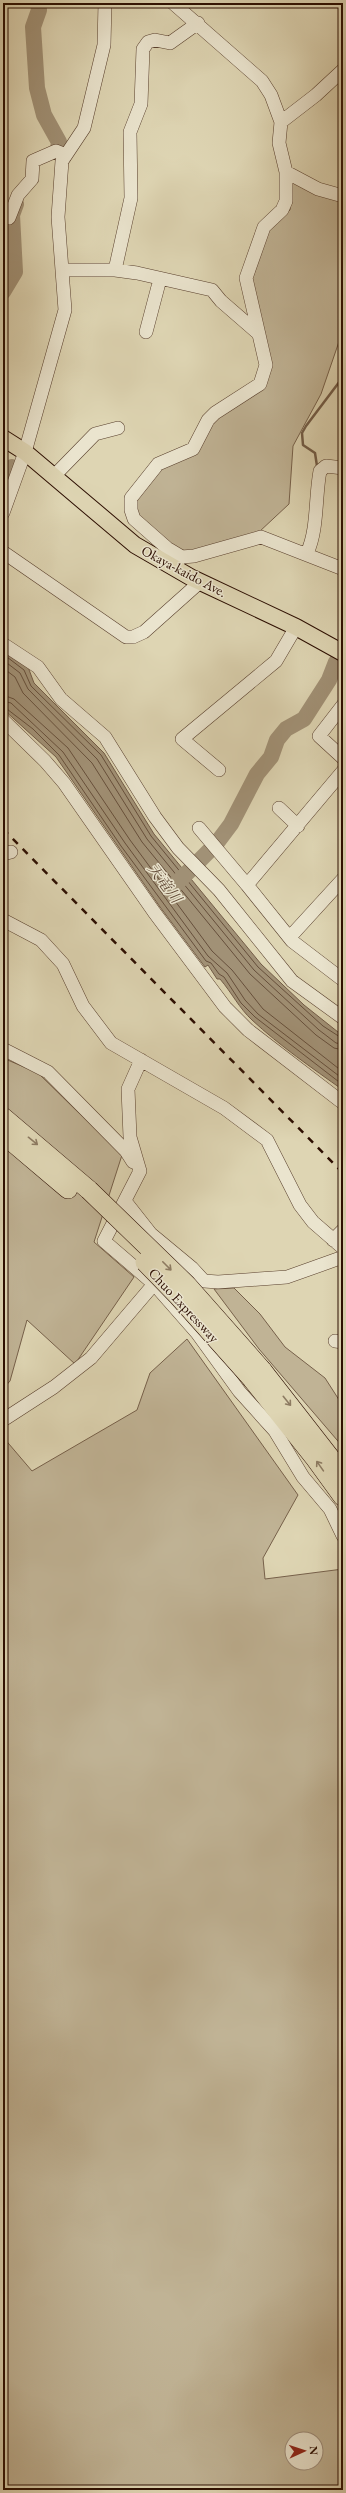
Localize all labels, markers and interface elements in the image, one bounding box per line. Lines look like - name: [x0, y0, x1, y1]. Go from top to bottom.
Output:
- street label: Okaya-kaido Ave.: [138, 541, 230, 601]
- water label: 天竜川: [144, 859, 187, 908]
- one-way arrow: [28, 1137, 39, 1146]
- one-way arrow: [162, 1261, 172, 1271]
- street label: Chuo Expressway: [145, 1264, 224, 1347]
- one-way arrow: [283, 1395, 291, 1406]
- one-way arrow: [316, 1460, 325, 1471]
- north arrow: [284, 2431, 324, 2471]
- text: N: [307, 2446, 321, 2455]

